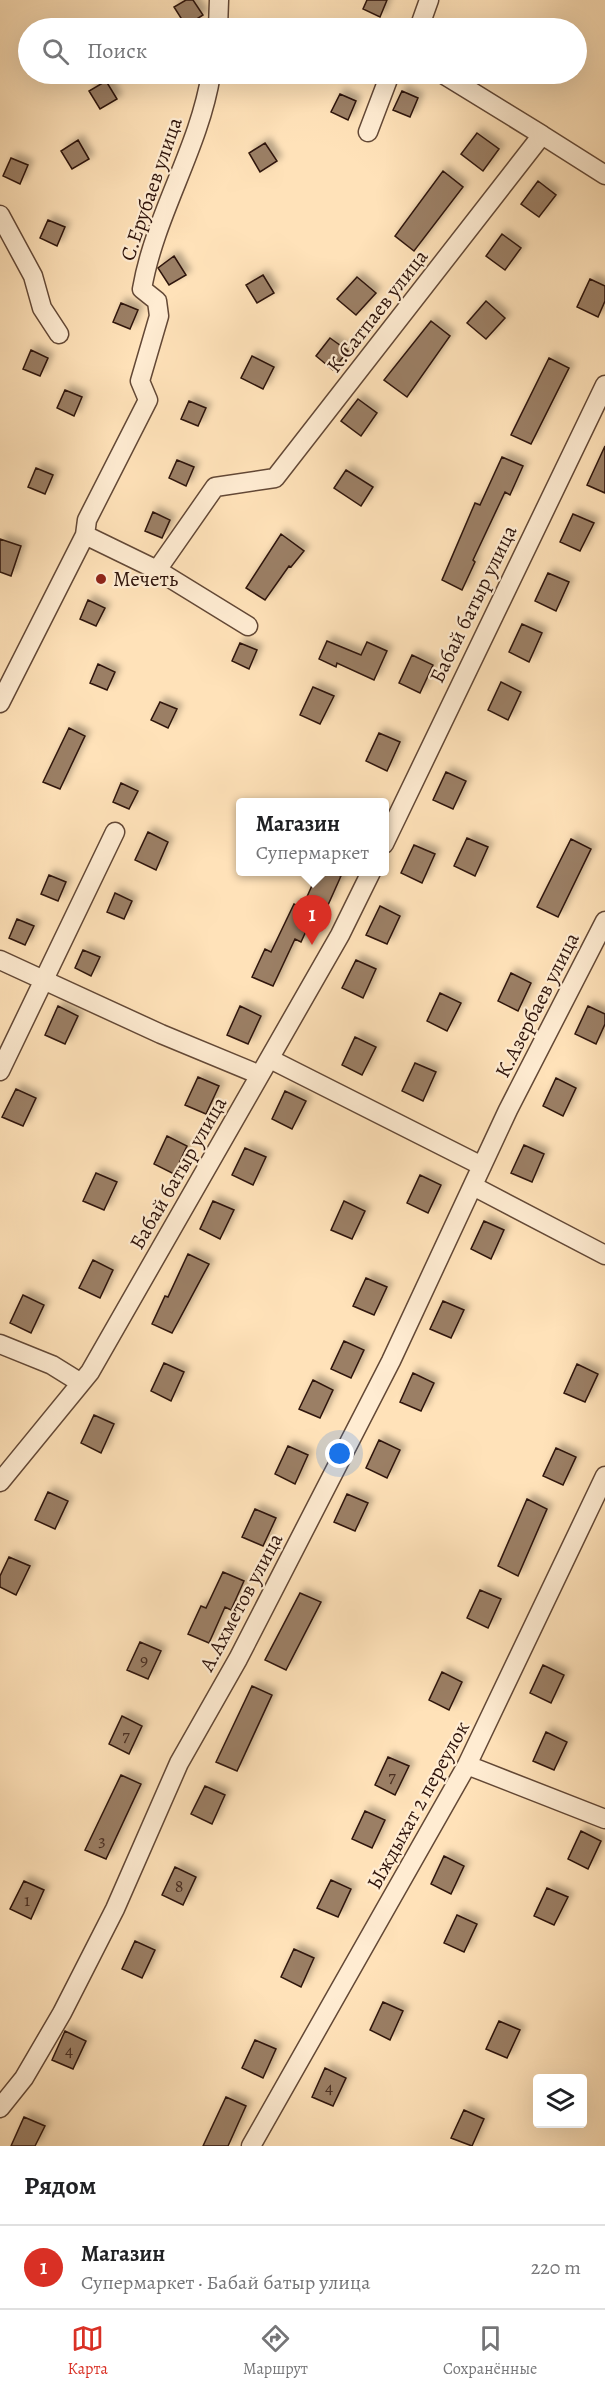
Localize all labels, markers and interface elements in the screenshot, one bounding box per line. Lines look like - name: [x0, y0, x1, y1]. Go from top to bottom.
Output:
- search box: [18, 18, 587, 84]
- icon: search: [39, 35, 72, 68]
- text: Поиск: [87, 36, 147, 66]
- street label: С.Ерубаев улица: [113, 113, 189, 265]
- street label: К.Сатпаев улица: [320, 243, 434, 379]
- street label: Бабай батыр улица: [423, 520, 523, 688]
- place label: Мечеть: [113, 565, 178, 593]
- marker: Мечеть: [94, 572, 108, 586]
- popup: [236, 798, 389, 876]
- text: Магазин: [256, 809, 340, 839]
- text: Супермаркет: [256, 839, 369, 866]
- pin: 1: [292, 896, 332, 945]
- street label: К.Азербаев улица: [488, 927, 586, 1083]
- street label: Бабай батыр улица: [123, 1091, 233, 1255]
- your location: [325, 1439, 354, 1468]
- street label: А.Ахметов улица: [192, 1528, 289, 1677]
- house number: 9: [140, 1648, 148, 1672]
- street label: Ыждыхат 2 переулок: [360, 1716, 476, 1894]
- house number: 7: [122, 1723, 130, 1747]
- house number: 7: [388, 1764, 396, 1788]
- house number: 3: [98, 1828, 106, 1852]
- house number: 8: [175, 1874, 183, 1898]
- house number: 1: [24, 1888, 30, 1912]
- house number: 4: [65, 2038, 73, 2062]
- map controls: [533, 2074, 587, 2128]
- button: layers: [533, 2074, 587, 2128]
- house number: 4: [325, 2075, 333, 2099]
- text: Рядом: [24, 2168, 96, 2203]
- text: Магазин: [81, 2239, 165, 2269]
- text: 1: [40, 2254, 47, 2281]
- text: 220 m: [531, 2254, 581, 2281]
- text: Супермаркет · Бабай батыр улица: [81, 2269, 370, 2296]
- tab: Карта: [68, 2322, 108, 2380]
- tab: Маршрут: [243, 2322, 308, 2380]
- tab: Сохранённые: [443, 2322, 537, 2380]

